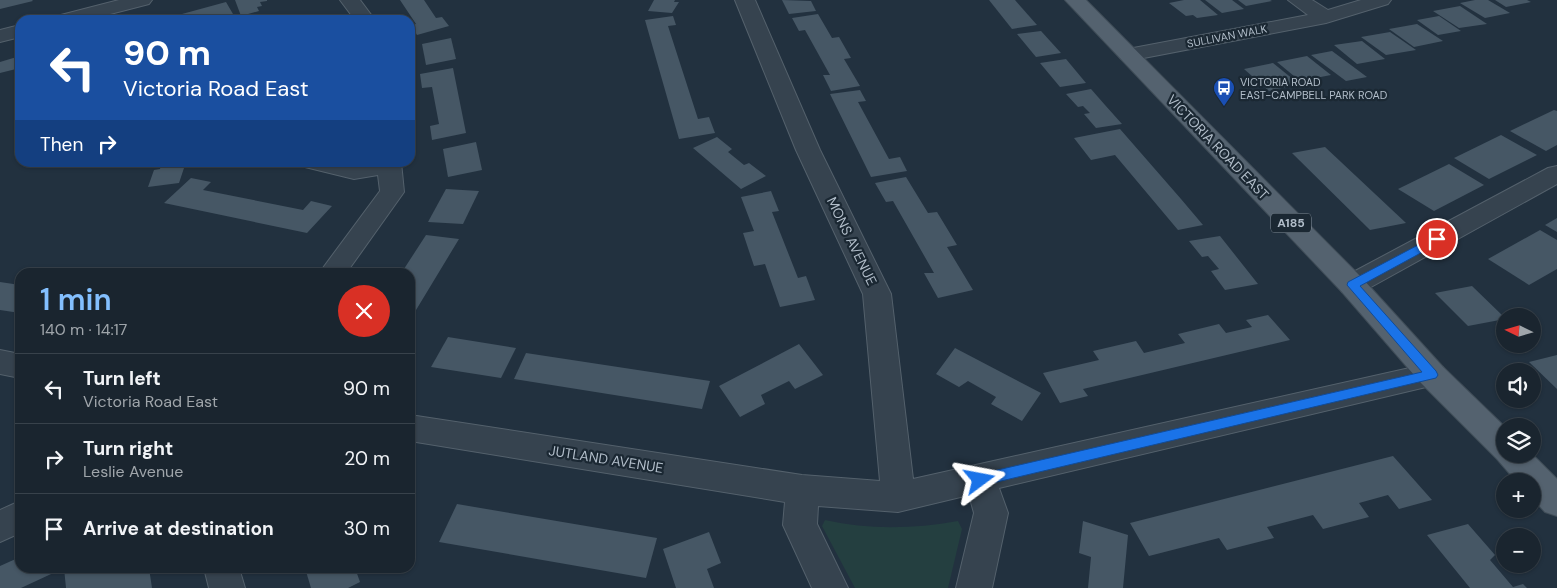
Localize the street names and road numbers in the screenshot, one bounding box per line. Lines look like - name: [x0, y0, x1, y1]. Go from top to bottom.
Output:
- street label: SULLIVAN WALK: [1186, 21, 1269, 51]
- street label: VICTORIA ROAD EAST: [1163, 91, 1273, 203]
- street label: MONS AVENUE: [823, 194, 881, 288]
- road number: A185: [1271, 214, 1311, 232]
- street label: JUTLAND AVENUE: [547, 441, 665, 477]

